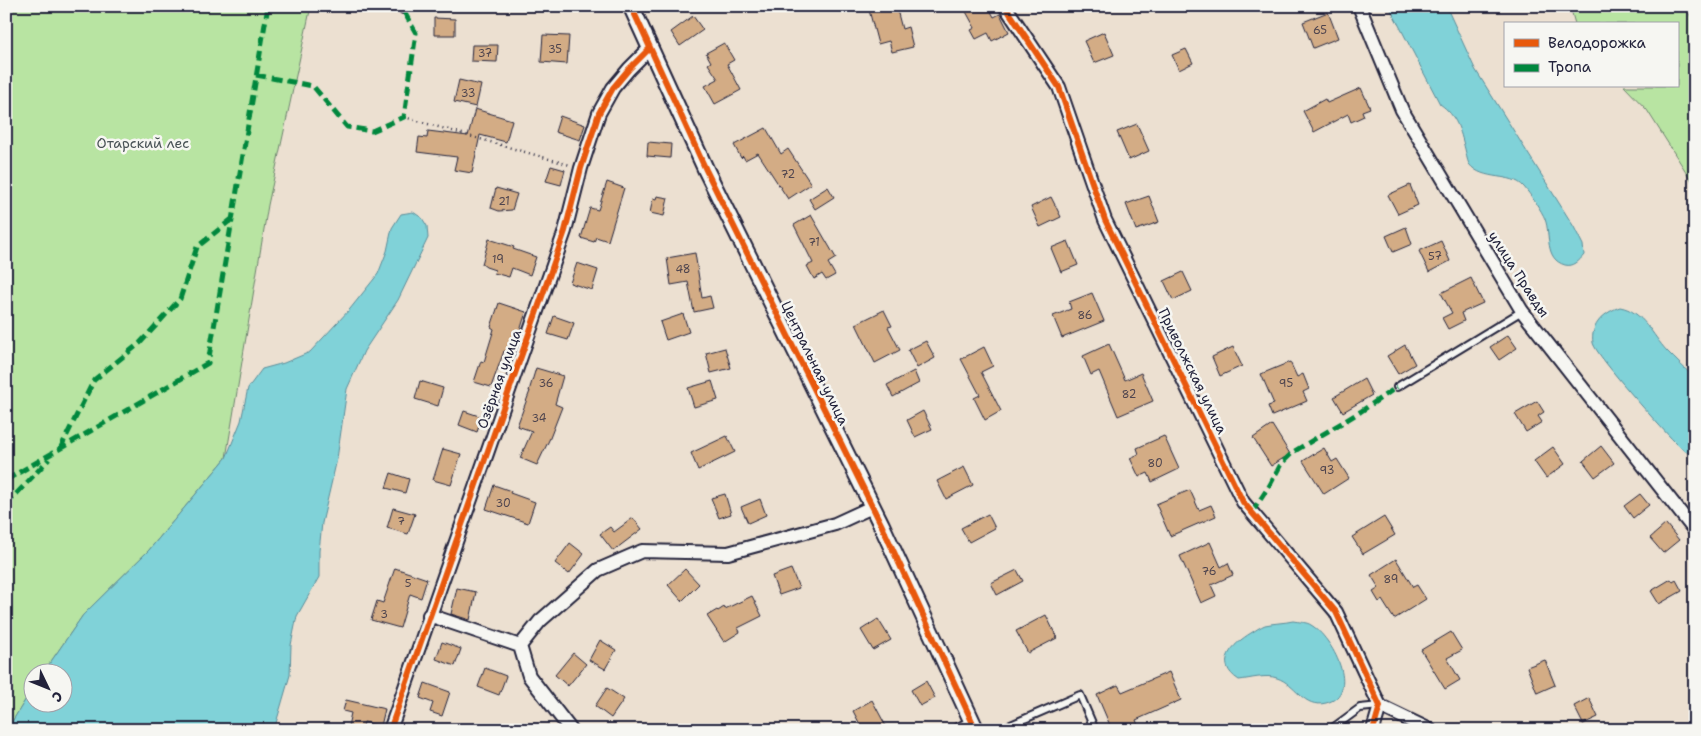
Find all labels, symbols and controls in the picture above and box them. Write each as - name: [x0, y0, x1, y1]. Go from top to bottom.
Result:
- legend: [1504, 22, 1678, 88]
- house number: 65: [1313, 23, 1327, 38]
- text: Велодорожка: [1548, 33, 1647, 53]
- house number: 35: [548, 42, 562, 57]
- house number: 37: [478, 46, 493, 61]
- text: Тропа: [1548, 57, 1592, 77]
- house number: 33: [461, 86, 475, 101]
- park label: Отарский лес: [97, 134, 189, 152]
- house number: 72: [781, 167, 795, 182]
- house number: 21: [498, 194, 510, 209]
- street label: улица Правды: [1485, 228, 1553, 320]
- house number: 71: [808, 235, 820, 250]
- house number: 57: [1428, 249, 1442, 264]
- house number: 19: [492, 252, 504, 267]
- house number: 48: [675, 262, 691, 277]
- street label: Центральная улица: [777, 298, 853, 428]
- street label: Приволжская улица: [1155, 305, 1231, 437]
- house number: 86: [1077, 308, 1093, 323]
- street label: Озёрная улица: [473, 327, 525, 431]
- house number: 36: [538, 376, 554, 391]
- house number: 95: [1279, 376, 1293, 391]
- house number: 82: [1122, 387, 1136, 402]
- house number: 34: [532, 411, 547, 426]
- house number: 80: [1147, 456, 1163, 471]
- house number: 93: [1320, 463, 1334, 478]
- house number: 30: [495, 496, 511, 511]
- house number: 7: [397, 514, 405, 529]
- house number: 76: [1202, 564, 1216, 579]
- house number: 89: [1384, 572, 1398, 587]
- house number: 5: [405, 576, 412, 591]
- house number: 3: [380, 607, 388, 622]
- north arrow: [22, 664, 72, 714]
- text: С: [48, 688, 67, 706]

